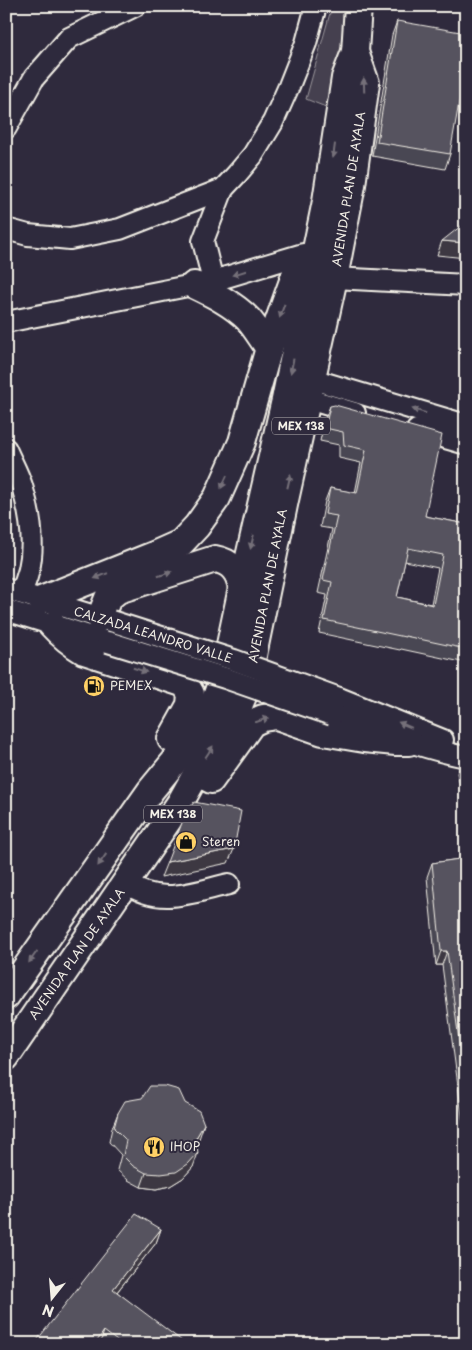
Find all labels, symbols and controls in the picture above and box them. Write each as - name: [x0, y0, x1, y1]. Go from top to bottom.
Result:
- one-way arrow: [360, 77, 368, 93]
- street label: AVENIDA PLAN DE AYALA: [327, 110, 369, 268]
- one-way arrow: [330, 143, 338, 159]
- one-way arrow: [232, 270, 247, 278]
- one-way arrow: [278, 304, 285, 319]
- one-way arrow: [287, 359, 295, 375]
- one-way arrow: [411, 406, 426, 414]
- road number: MEX 138: [272, 418, 330, 434]
- one-way arrow: [285, 474, 293, 489]
- one-way arrow: [220, 475, 228, 489]
- street label: AVENIDA PLAN DE AYALA: [243, 507, 291, 664]
- one-way arrow: [248, 535, 256, 550]
- one-way arrow: [157, 570, 172, 578]
- one-way arrow: [93, 572, 108, 580]
- street label: CALZADA LEANDRO VALLE: [72, 601, 235, 667]
- one-way arrow: [133, 667, 148, 674]
- fuel station icon: PEMEX: [82, 674, 106, 698]
- place label: PEMEX: [110, 676, 152, 694]
- one-way arrow: [254, 716, 269, 723]
- one-way arrow: [398, 720, 412, 728]
- one-way arrow: [204, 745, 214, 759]
- road number: MEX 138: [144, 806, 202, 822]
- shop icon: Steren: [174, 830, 198, 854]
- place label: Steren: [202, 832, 240, 850]
- one-way arrow: [97, 853, 107, 867]
- street label: AVENIDA PLAN DE AYALA: [24, 884, 128, 1023]
- one-way arrow: [28, 950, 38, 964]
- restaurant icon: IHOP: [142, 1135, 166, 1159]
- place label: IHOP: [170, 1137, 200, 1155]
- north arrow: [28, 1272, 78, 1322]
- text: N: [40, 1299, 56, 1323]

